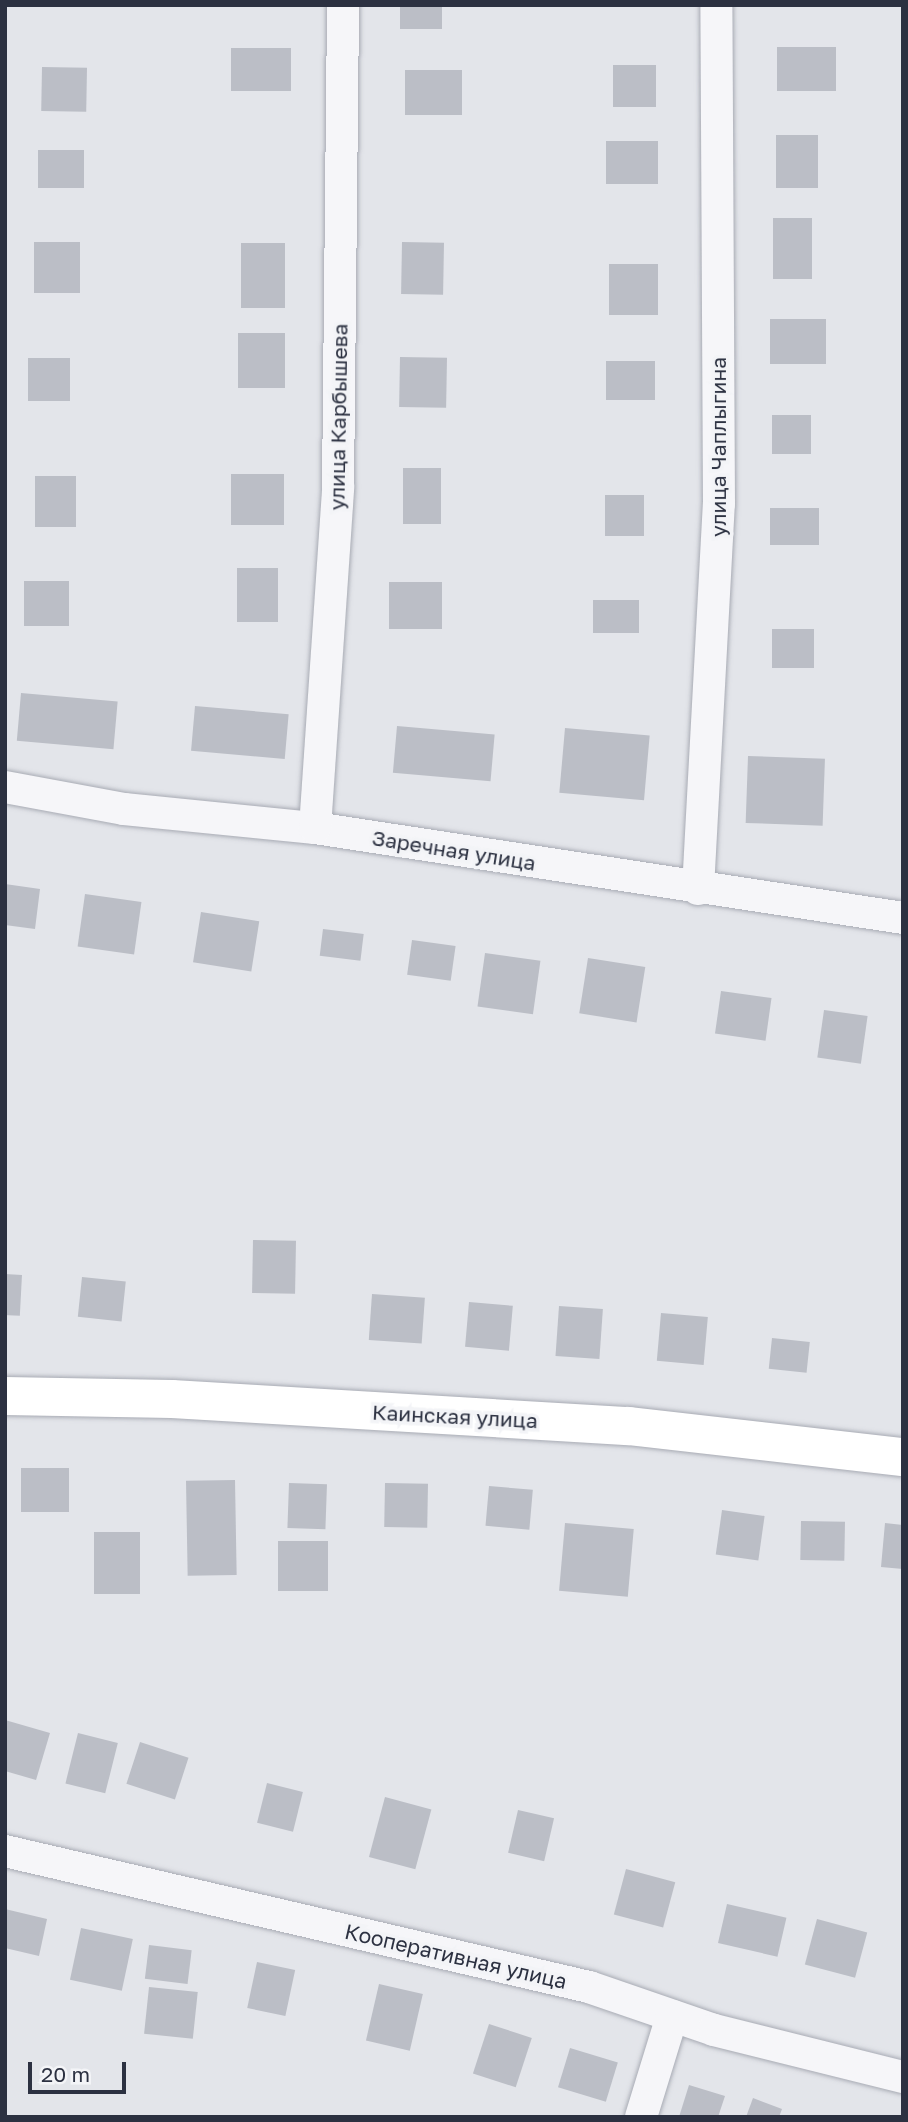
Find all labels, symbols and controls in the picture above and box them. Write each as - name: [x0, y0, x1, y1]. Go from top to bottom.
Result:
- street label: улица Карбышева: [324, 323, 352, 511]
- street label: улица Чаплыгина: [705, 357, 731, 537]
- street label: Заречная улица: [370, 825, 538, 875]
- street label: Каинская улица: [372, 1399, 538, 1433]
- street label: Кооперативная улица: [342, 1918, 570, 1994]
- scale bar: [32, 2048, 130, 2092]
- text: 20 m: [41, 2061, 90, 2087]

